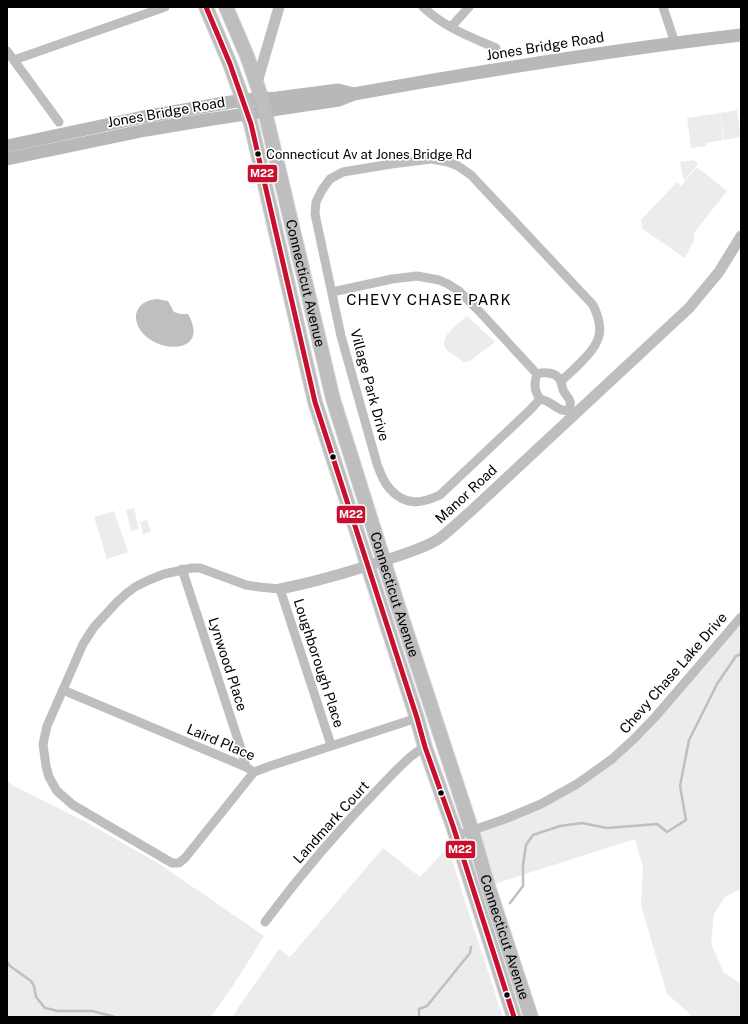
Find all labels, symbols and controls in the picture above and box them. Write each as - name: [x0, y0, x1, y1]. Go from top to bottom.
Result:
- street label: Jones Bridge Road: [485, 29, 605, 63]
- street label: Jones Bridge Road: [106, 94, 226, 130]
- place label: Connecticut Av at Jones Bridge Rd: [266, 147, 472, 162]
- marker: Connecticut Av at Jones Bridge Rd: [253, 149, 263, 159]
- line badge: M22: [247, 164, 278, 183]
- text: M22: [250, 167, 274, 179]
- street label: Connecticut Avenue: [283, 218, 328, 349]
- district label: CHEVY CHASE PARK: [346, 291, 512, 308]
- street label: Village Park Drive: [347, 327, 393, 443]
- unlabelled marker: [328, 452, 338, 462]
- street label: Manor Road: [432, 462, 500, 526]
- line badge: M22: [336, 505, 366, 524]
- text: M22: [339, 508, 363, 520]
- street label: Connecticut Avenue: [367, 530, 422, 659]
- street label: Loughborough Place: [291, 596, 347, 730]
- street label: Chevy Chase Lake Drive: [616, 609, 730, 737]
- street label: Lynwood Place: [205, 615, 251, 713]
- street label: Laird Place: [184, 720, 258, 764]
- street label: Landmark Court: [290, 778, 372, 866]
- unlabelled marker: [436, 788, 446, 798]
- line badge: M22: [445, 840, 476, 859]
- text: M22: [448, 843, 472, 855]
- street label: Connecticut Avenue: [477, 873, 533, 1002]
- unlabelled marker: [502, 990, 512, 1000]

